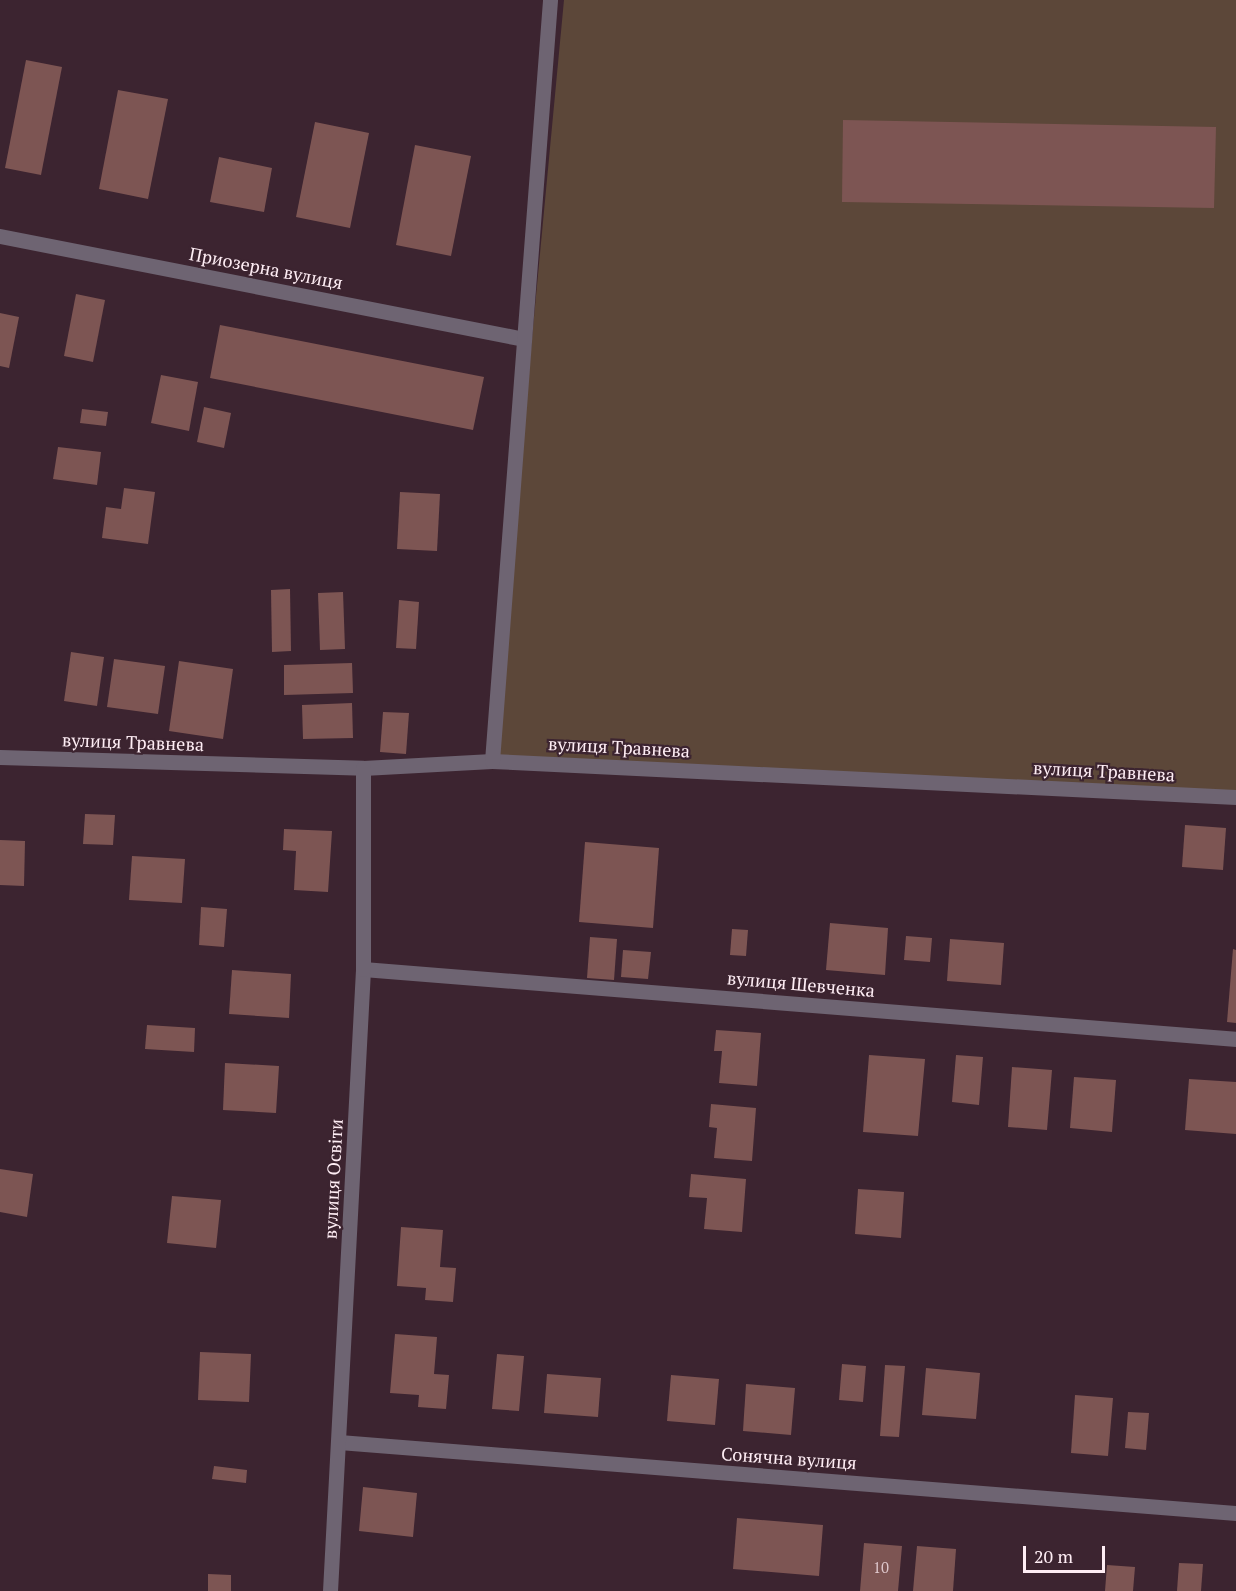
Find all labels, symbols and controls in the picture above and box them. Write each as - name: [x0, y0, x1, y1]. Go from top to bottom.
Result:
- street label: Приозерна вулиця: [187, 243, 345, 293]
- street label: вулиця Травнева: [62, 729, 204, 755]
- street label: вулиця Травнева: [548, 732, 690, 762]
- street label: вулиця Травнева: [1033, 756, 1175, 786]
- street label: вулиця Шевченка: [726, 967, 876, 1001]
- street label: вулиця Освіти: [319, 1118, 347, 1240]
- street label: Сонячна вулиця: [721, 1442, 857, 1474]
- scale bar: [1026, 1534, 1108, 1572]
- text: 20 m: [1034, 1544, 1073, 1568]
- house number: 10: [873, 1559, 889, 1577]

